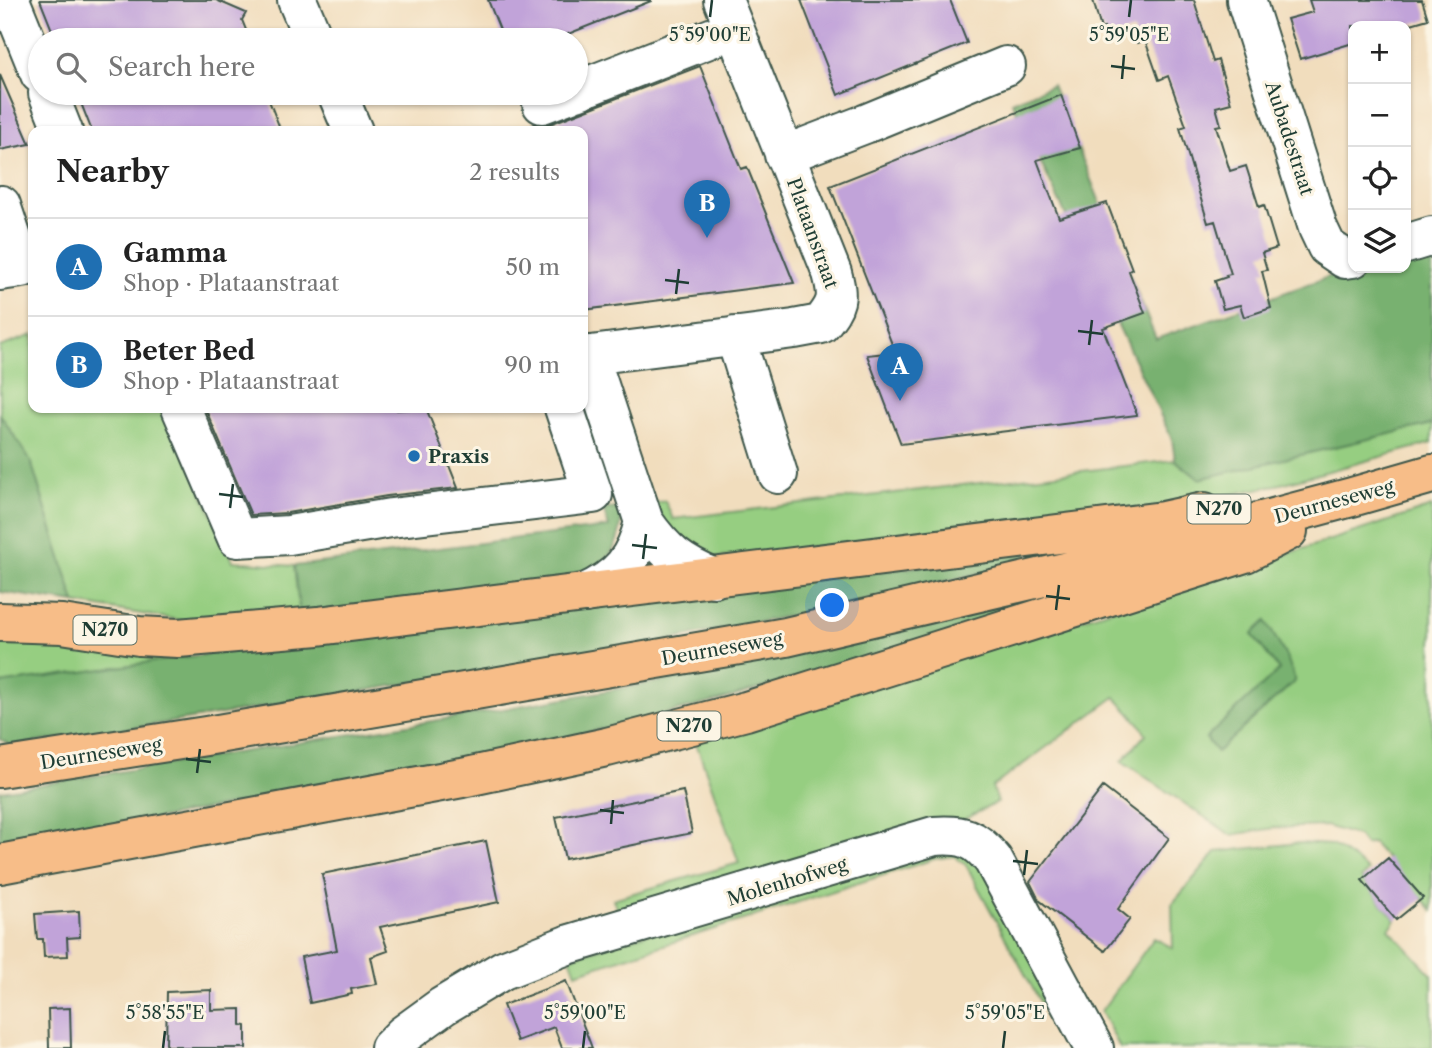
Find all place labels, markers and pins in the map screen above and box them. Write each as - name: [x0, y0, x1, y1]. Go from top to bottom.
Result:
- pin: B: [684, 180, 730, 238]
- pin: A: [877, 343, 923, 401]
- place label: Praxis: [428, 445, 489, 468]
- marker: Praxis: [406, 448, 422, 464]

